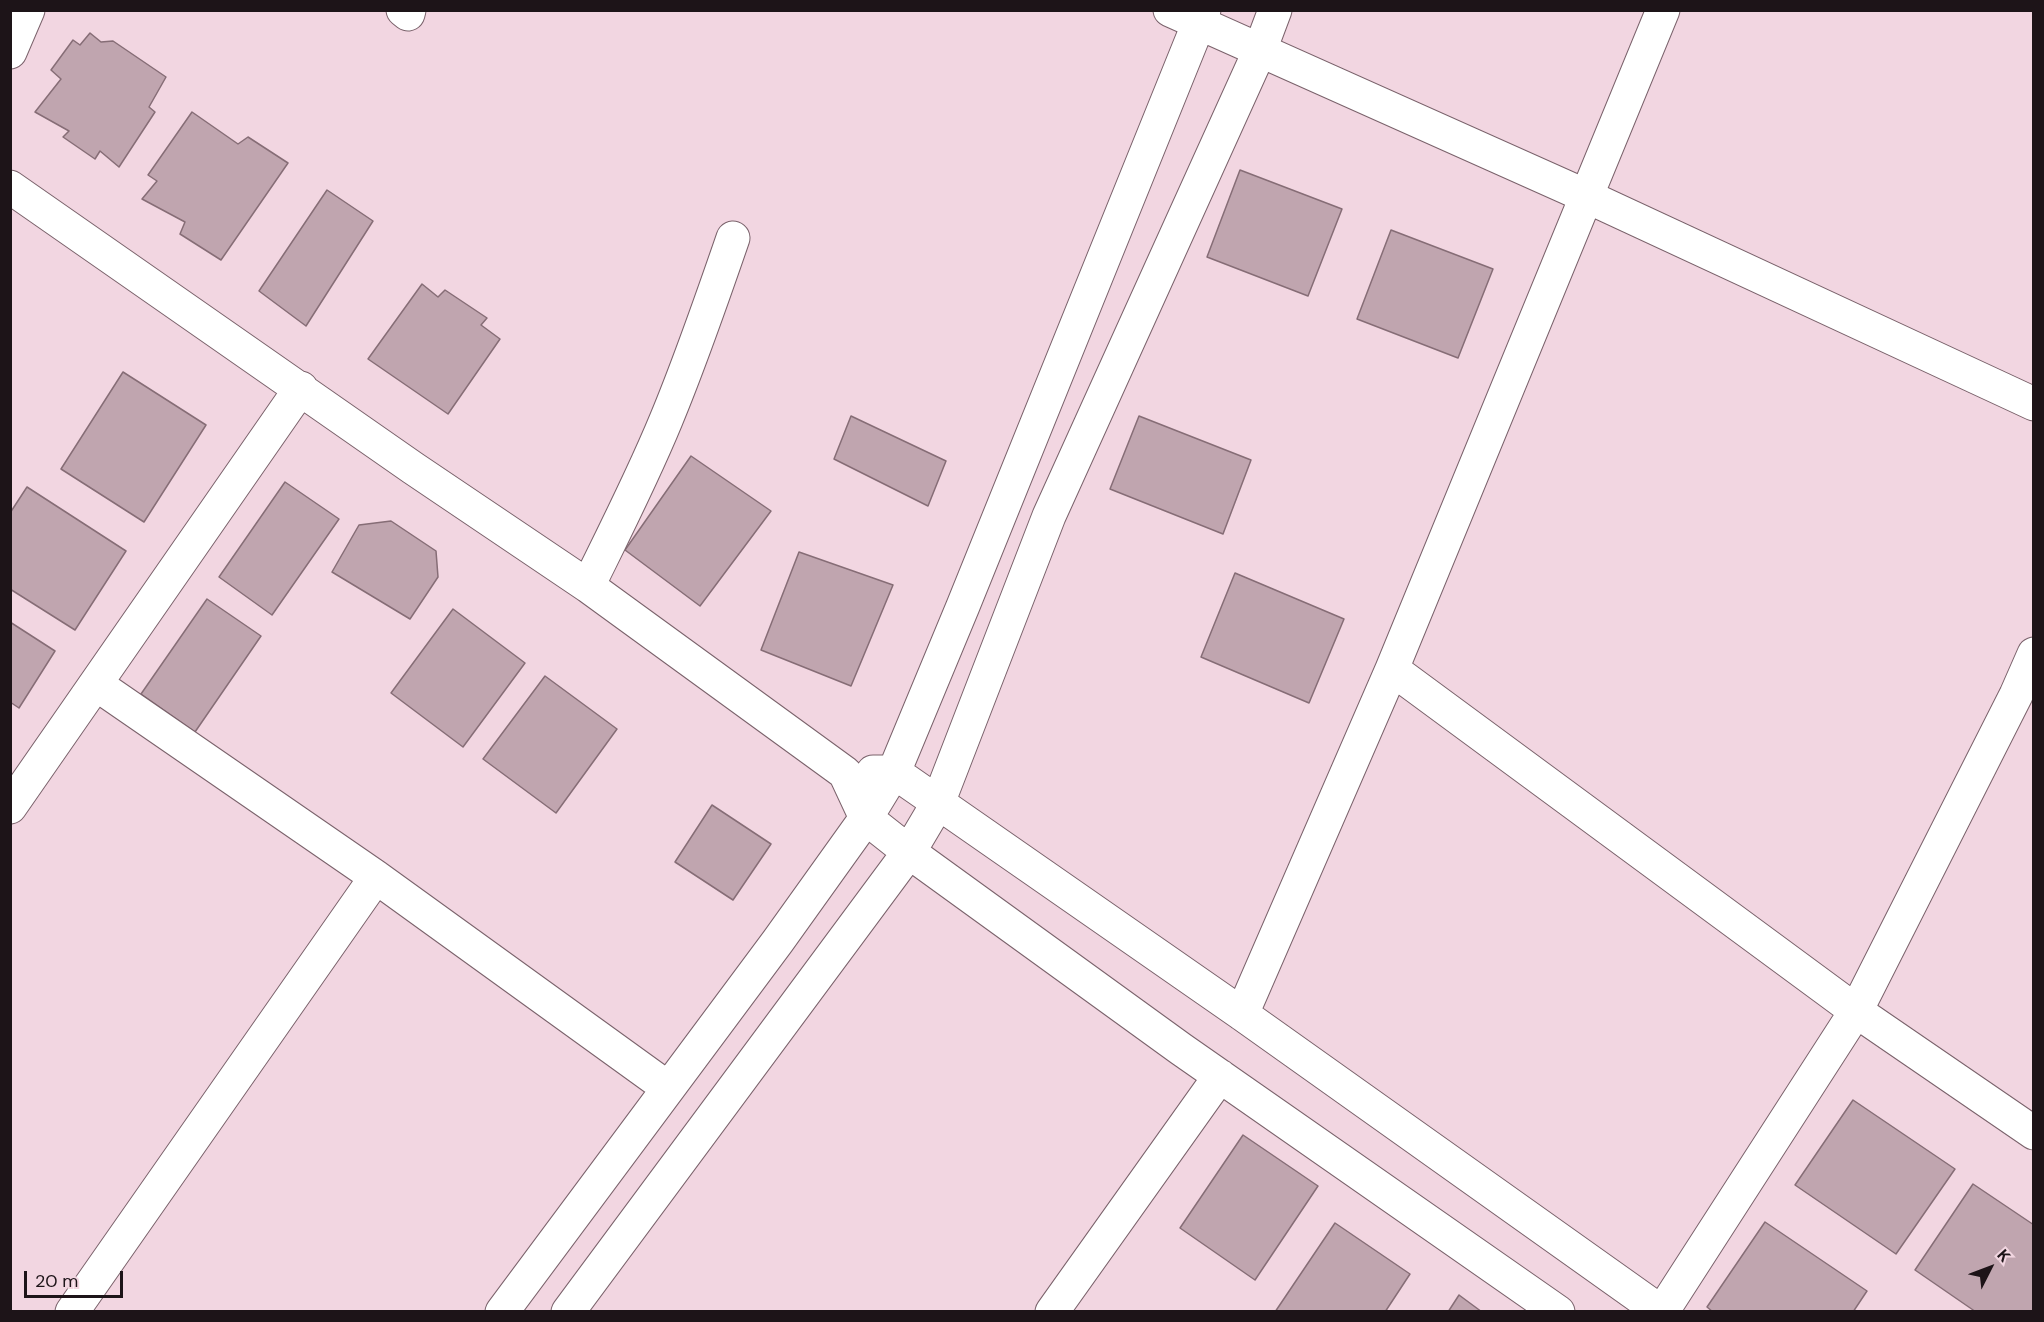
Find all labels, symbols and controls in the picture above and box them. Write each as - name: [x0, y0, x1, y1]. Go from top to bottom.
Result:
- north arrow: [1960, 1238, 2020, 1298]
- text: K: [1992, 1245, 2015, 1267]
- scale bar: [27, 1259, 126, 1297]
- text: 20 m: [35, 1269, 78, 1293]

